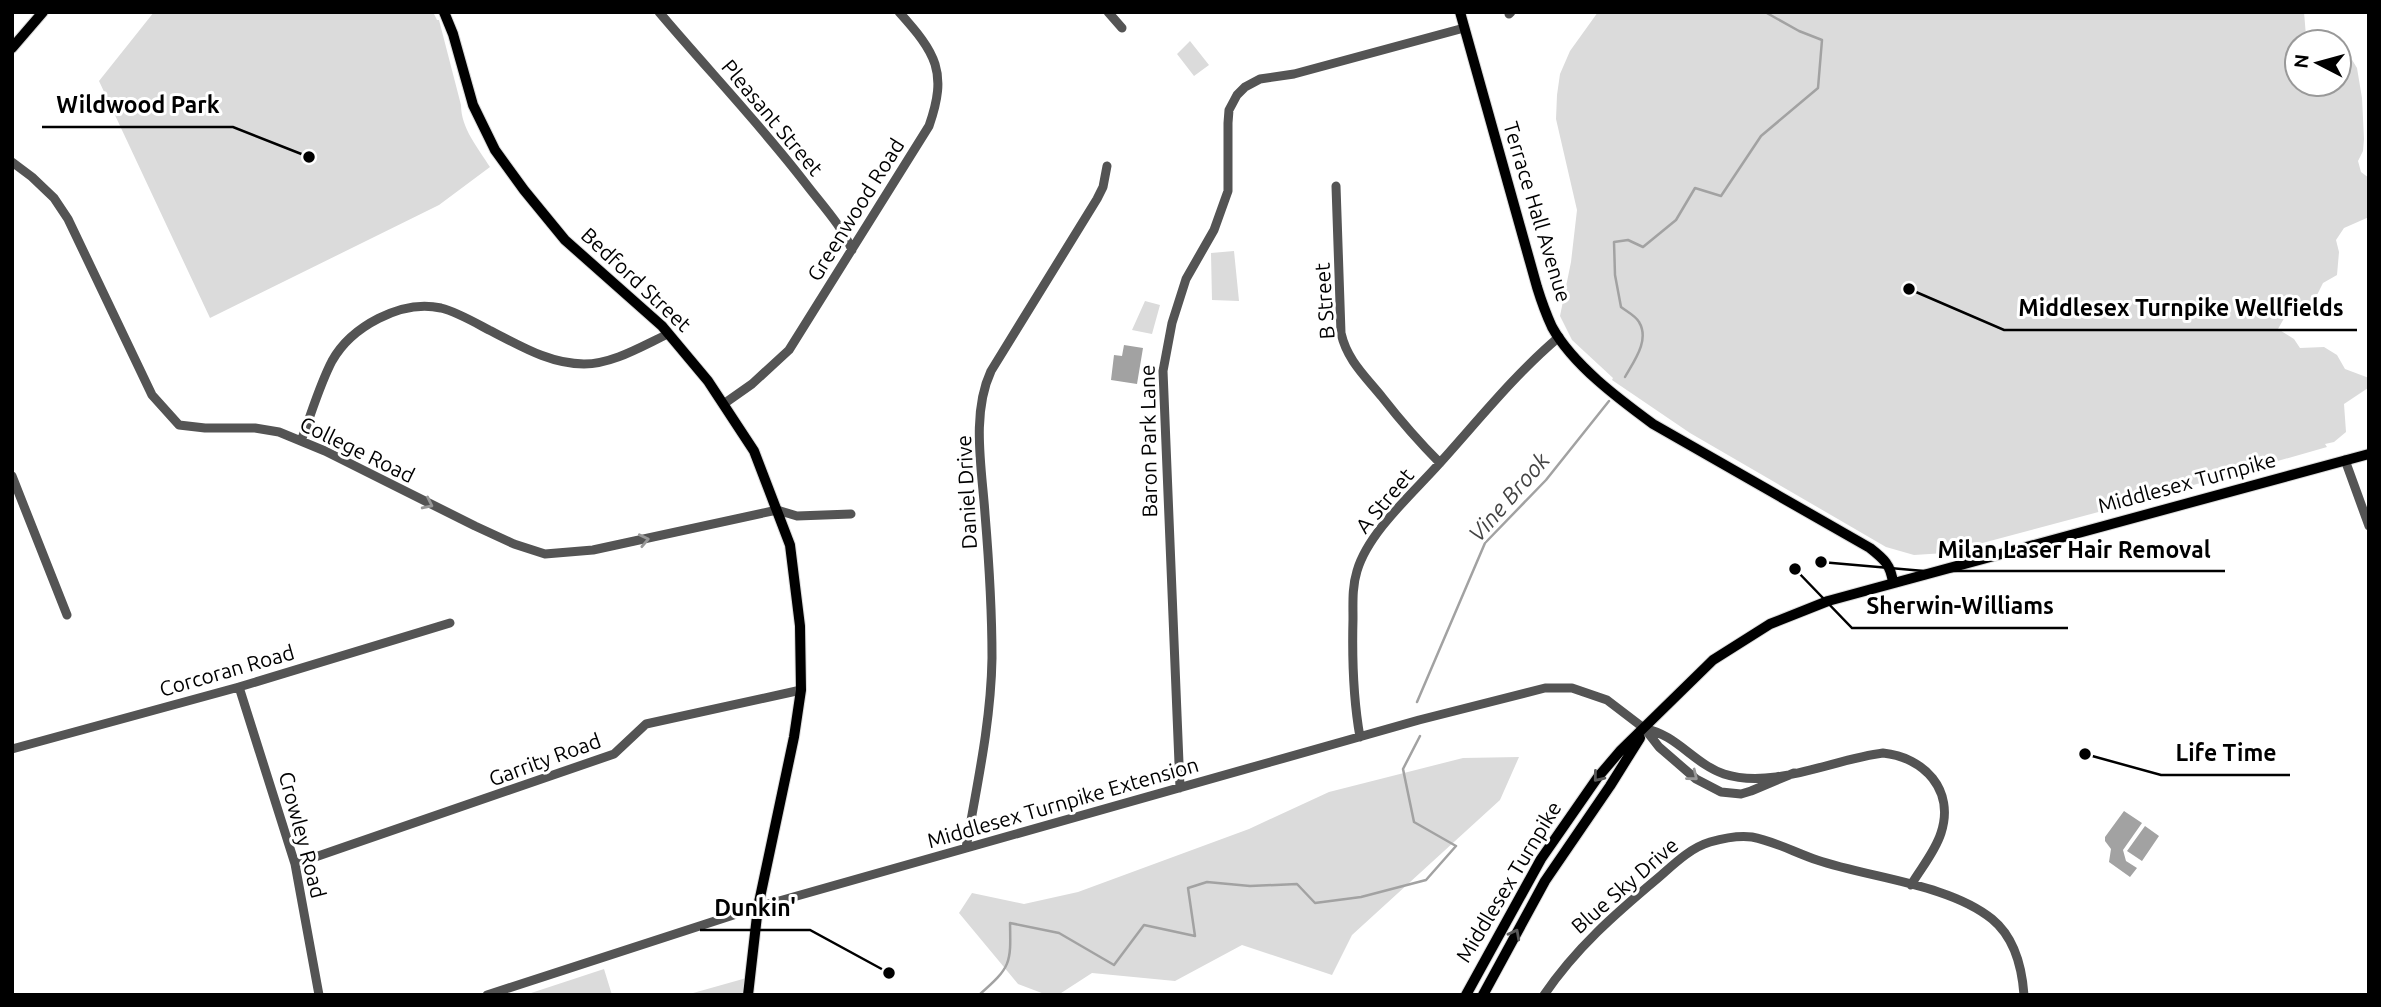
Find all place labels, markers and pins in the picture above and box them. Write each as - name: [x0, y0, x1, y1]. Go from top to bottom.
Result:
- callout: Wildwood Park: [42, 83, 233, 127]
- callout: Middlesex Turnpike Wellfields: [2004, 286, 2357, 330]
- callout: Milan Laser Hair Removal: [1924, 527, 2225, 571]
- callout: Sherwin-Williams: [1852, 584, 2068, 628]
- callout: Life Time: [2161, 731, 2290, 775]
- callout: Dunkin': [700, 886, 810, 930]

